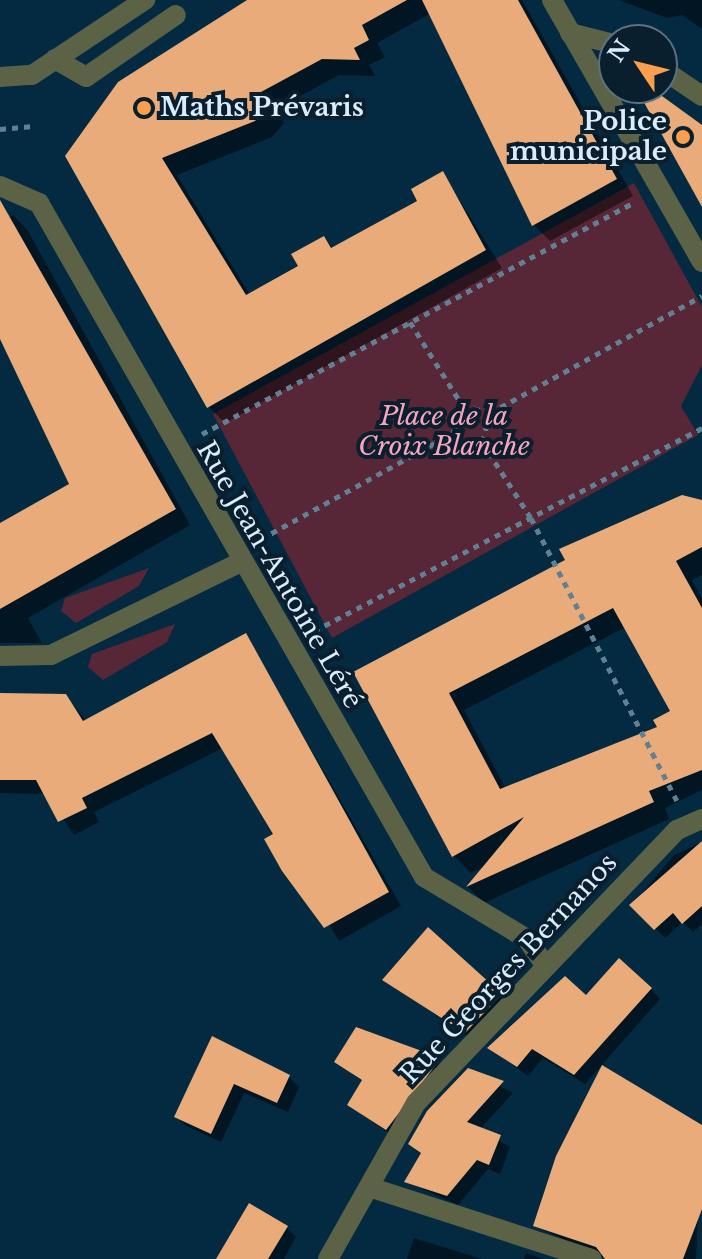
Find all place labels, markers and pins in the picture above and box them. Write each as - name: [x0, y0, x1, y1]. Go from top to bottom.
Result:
- place label: Maths Prévaris: [160, 92, 364, 124]
- marker: Maths Prévaris: [135, 99, 153, 117]
- place label: Police municipale: [510, 106, 667, 168]
- marker: Police municipale: [674, 128, 692, 146]

